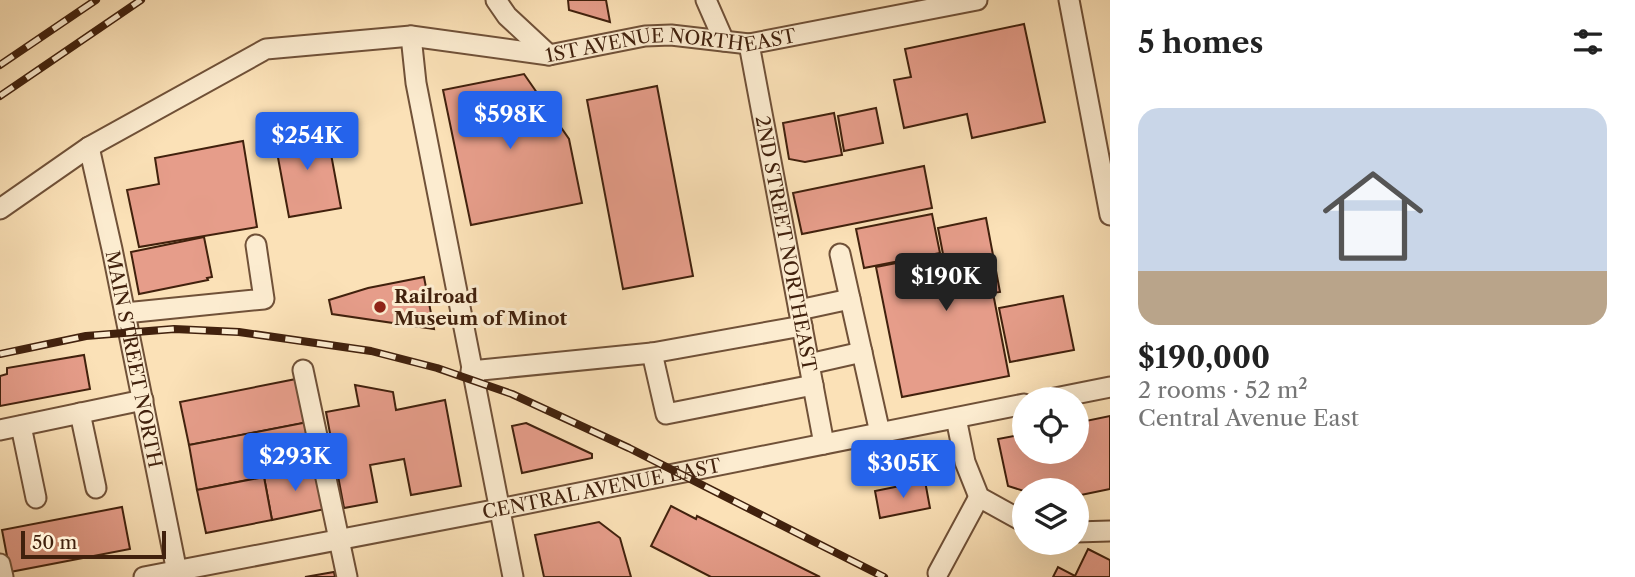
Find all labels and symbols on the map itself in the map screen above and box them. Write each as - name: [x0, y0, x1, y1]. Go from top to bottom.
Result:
- street label: 1ST AVENUE NORTHEAST: [543, 23, 799, 67]
- pin: $598K: [461, 92, 559, 151]
- pin: $254K: [258, 113, 356, 172]
- street label: 2ND STREET NORTHEAST: [751, 114, 822, 374]
- street label: MAIN STREET NORTH: [101, 249, 167, 470]
- pin: $190K: [897, 254, 995, 313]
- place label: Railroad Museum of Minot: [394, 285, 568, 330]
- marker: Railroad Museum of Minot: [372, 299, 388, 315]
- pin: $293K: [246, 434, 344, 493]
- pin: $305K: [854, 440, 952, 500]
- street label: CENTRAL AVENUE EAST: [480, 453, 724, 523]
- scale bar: [21, 528, 166, 560]

